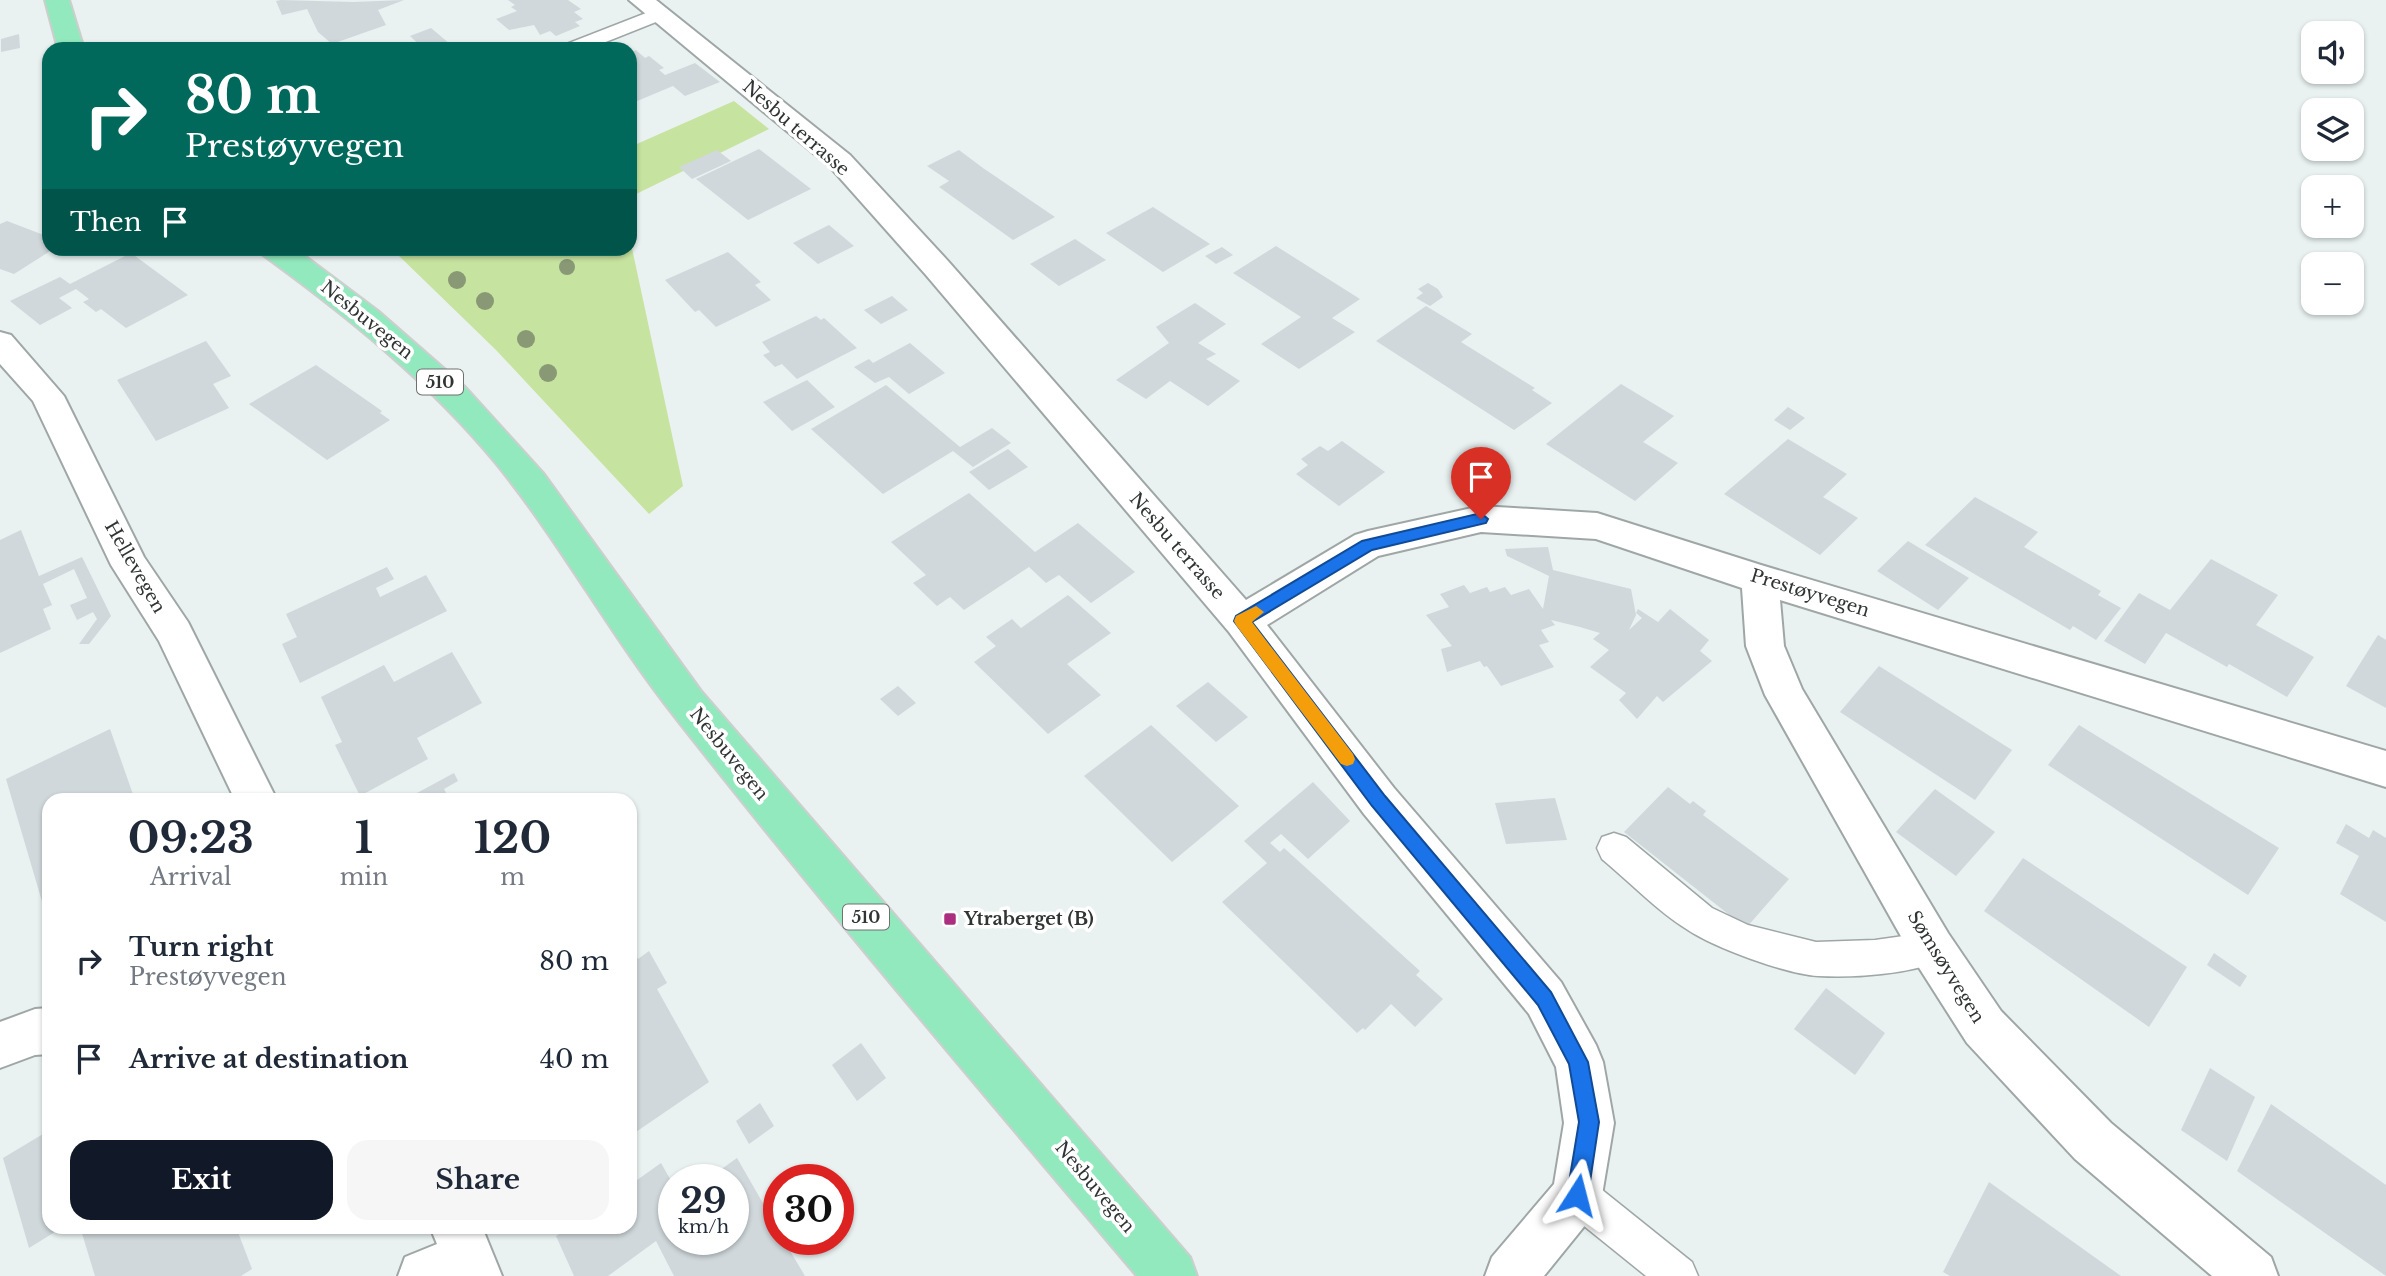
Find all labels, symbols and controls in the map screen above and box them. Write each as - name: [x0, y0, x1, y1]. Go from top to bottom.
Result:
- map controls: [2301, 21, 2364, 315]
- button: sound: [2301, 21, 2364, 84]
- text: 80 m: [185, 65, 320, 126]
- icon: right: [70, 70, 161, 161]
- street label: Nesbu terrasse: [738, 76, 854, 180]
- button: layers: [2301, 98, 2364, 161]
- text: Prestøyvegen: [185, 126, 404, 166]
- button: +: [2301, 175, 2364, 238]
- icon: arrive: [156, 203, 194, 241]
- text: Then: [70, 206, 142, 238]
- button: −: [2301, 252, 2364, 315]
- street label: Nesbuvegen: [316, 276, 418, 364]
- road number: 510: [417, 370, 463, 394]
- pin: [1451, 447, 1511, 519]
- icon: arrive: [1462, 458, 1500, 496]
- street label: Nesbu terrasse: [1125, 488, 1229, 604]
- street label: Hellevegen: [100, 517, 170, 617]
- street label: Prestøyvegen: [1748, 564, 1872, 622]
- street label: Nesbuvegen: [685, 703, 773, 805]
- text: 09:23: [128, 812, 254, 864]
- text: 1: [355, 812, 373, 864]
- text: 120: [474, 812, 551, 864]
- text: Arrival: [150, 863, 232, 891]
- text: min: [340, 863, 388, 891]
- text: m: [500, 863, 525, 891]
- road number: 510: [843, 904, 889, 930]
- street label: Sømsøyvegen: [1903, 907, 1989, 1027]
- place label: Ytraberget (B): [963, 908, 1094, 930]
- marker: Ytraberget (B): [942, 911, 958, 927]
- text: Turn right: [129, 931, 274, 963]
- icon: right: [70, 942, 108, 980]
- text: 80 m: [539, 945, 609, 977]
- text: Prestøyvegen: [129, 963, 287, 991]
- icon: arrive: [70, 1040, 108, 1078]
- text: Arrive at destination: [129, 1043, 409, 1075]
- text: 40 m: [540, 1043, 609, 1075]
- street label: Nesbuvegen: [1050, 1137, 1140, 1237]
- button: Exit: [70, 1140, 333, 1220]
- button: Share: [347, 1140, 609, 1220]
- position arrow: [1540, 1158, 1614, 1232]
- speed limit sign: 30: [763, 1164, 854, 1255]
- text: 29: [680, 1179, 727, 1222]
- text: km/h: [678, 1216, 729, 1238]

